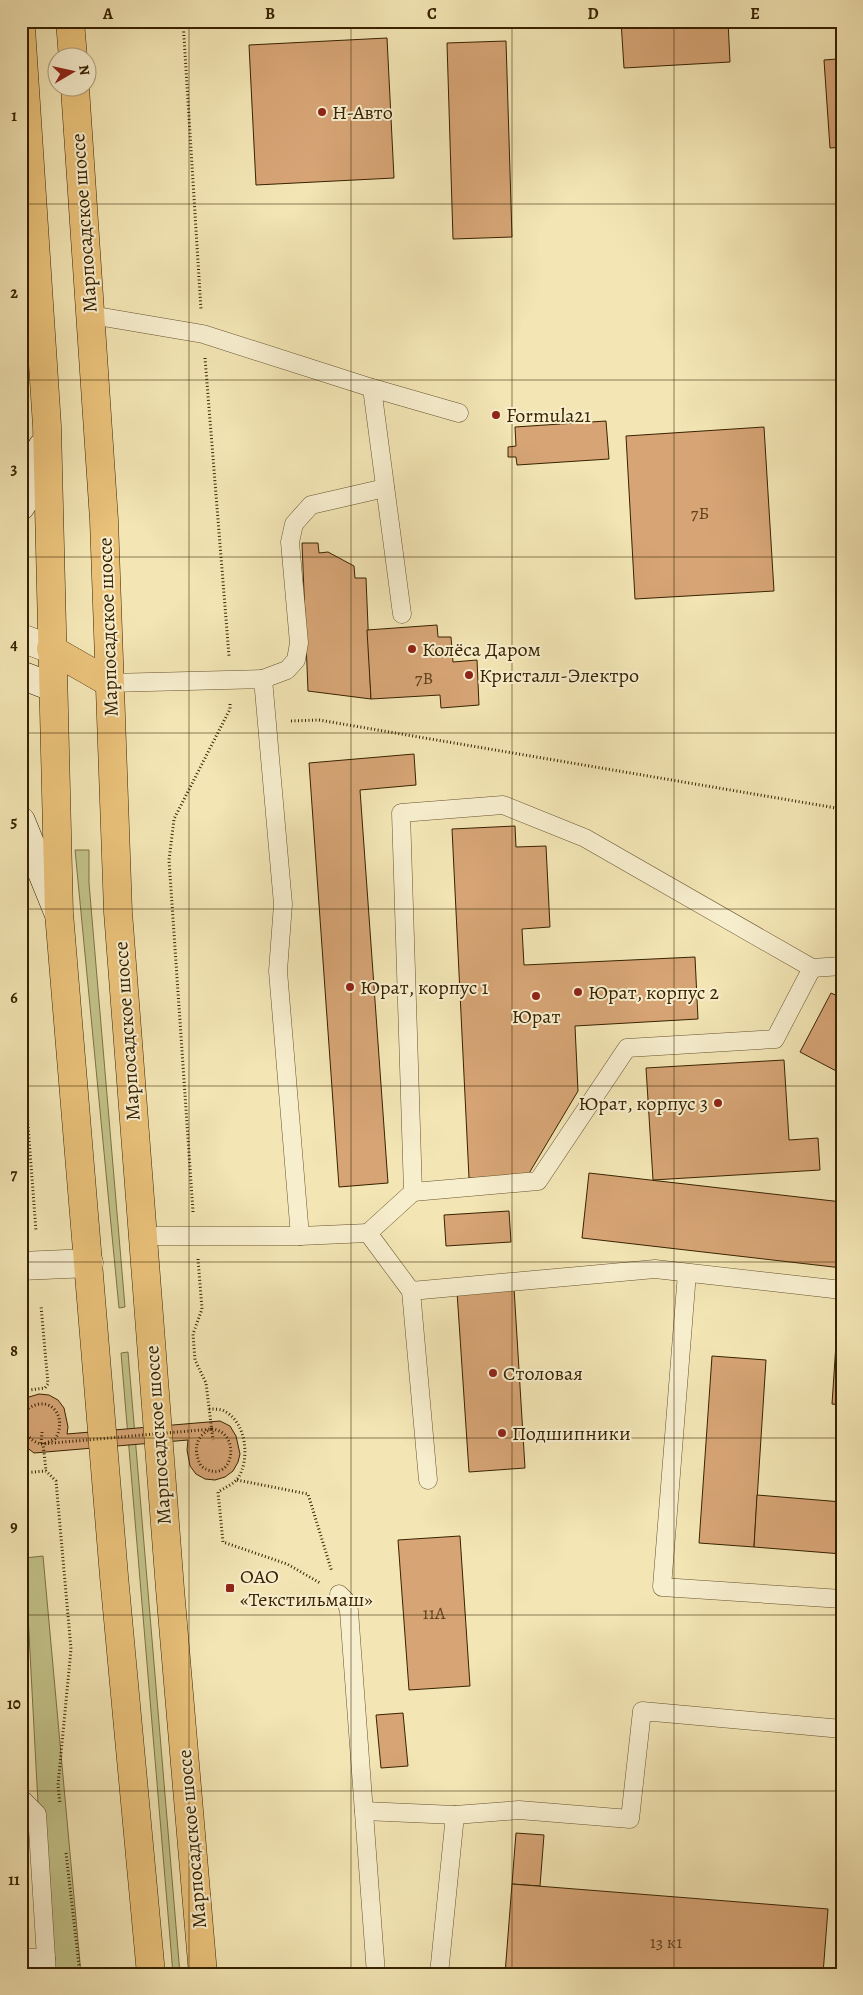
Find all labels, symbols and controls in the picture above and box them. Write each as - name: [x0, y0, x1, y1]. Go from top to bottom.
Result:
- text: A: [102, 3, 114, 25]
- text: B: [265, 3, 275, 25]
- text: C: [427, 3, 437, 25]
- text: D: [587, 3, 599, 25]
- text: E: [750, 3, 760, 25]
- north arrow: [48, 48, 98, 98]
- text: N: [74, 64, 95, 77]
- place label: Н-Авто: [332, 99, 393, 126]
- text: 1: [11, 105, 17, 127]
- marker: Н-Авто: [316, 106, 328, 118]
- street label: Марпосадское шоссе: [64, 132, 104, 314]
- text: 2: [10, 282, 18, 304]
- place label: Formula21: [506, 402, 591, 429]
- marker: Formula21: [490, 409, 502, 421]
- text: 3: [11, 458, 18, 480]
- house number: 7Б: [691, 501, 709, 525]
- street label: Марпосадское шоссе: [91, 537, 125, 717]
- text: 4: [10, 634, 18, 656]
- place label: Колёса Даром: [422, 636, 541, 663]
- marker: Колёса Даром: [406, 643, 418, 655]
- place label: Кристалл-Электро: [479, 662, 639, 689]
- house number: 7В: [415, 666, 433, 690]
- marker: Кристалл-Электро: [463, 669, 475, 681]
- text: 5: [11, 811, 18, 833]
- street label: Марпосадское шоссе: [107, 940, 147, 1122]
- place label: Юрат, корпус 1: [360, 974, 488, 1001]
- place label: Юрат, корпус 2: [588, 979, 719, 1006]
- marker: Юрат, корпус 1: [344, 981, 356, 993]
- marker: Юрат, корпус 2: [572, 986, 584, 998]
- text: 6: [10, 987, 18, 1009]
- marker: Юрат: [530, 990, 542, 1002]
- place label: Юрат: [512, 1003, 560, 1030]
- place label: Юрат, корпус 3: [578, 1090, 708, 1117]
- marker: Юрат, корпус 3: [712, 1097, 724, 1109]
- text: 7: [11, 1164, 18, 1186]
- text: 8: [10, 1340, 18, 1362]
- street label: Марпосадское шоссе: [138, 1344, 178, 1526]
- place label: Столовая: [503, 1360, 583, 1387]
- marker: Столовая: [487, 1367, 499, 1379]
- place label: Подшипники: [512, 1420, 631, 1447]
- marker: Подшипники: [496, 1427, 508, 1439]
- text: 9: [10, 1516, 18, 1538]
- place label: ОАО «Текстильмаш»: [240, 1563, 373, 1613]
- marker: ОАО «Текстильмаш»: [224, 1582, 236, 1594]
- house number: 11А: [423, 1601, 446, 1625]
- text: 10: [7, 1693, 21, 1715]
- street label: Марпосадское шоссе: [171, 1748, 213, 1930]
- text: 11: [8, 1869, 20, 1891]
- house number: 13 к1: [650, 1930, 682, 1954]

